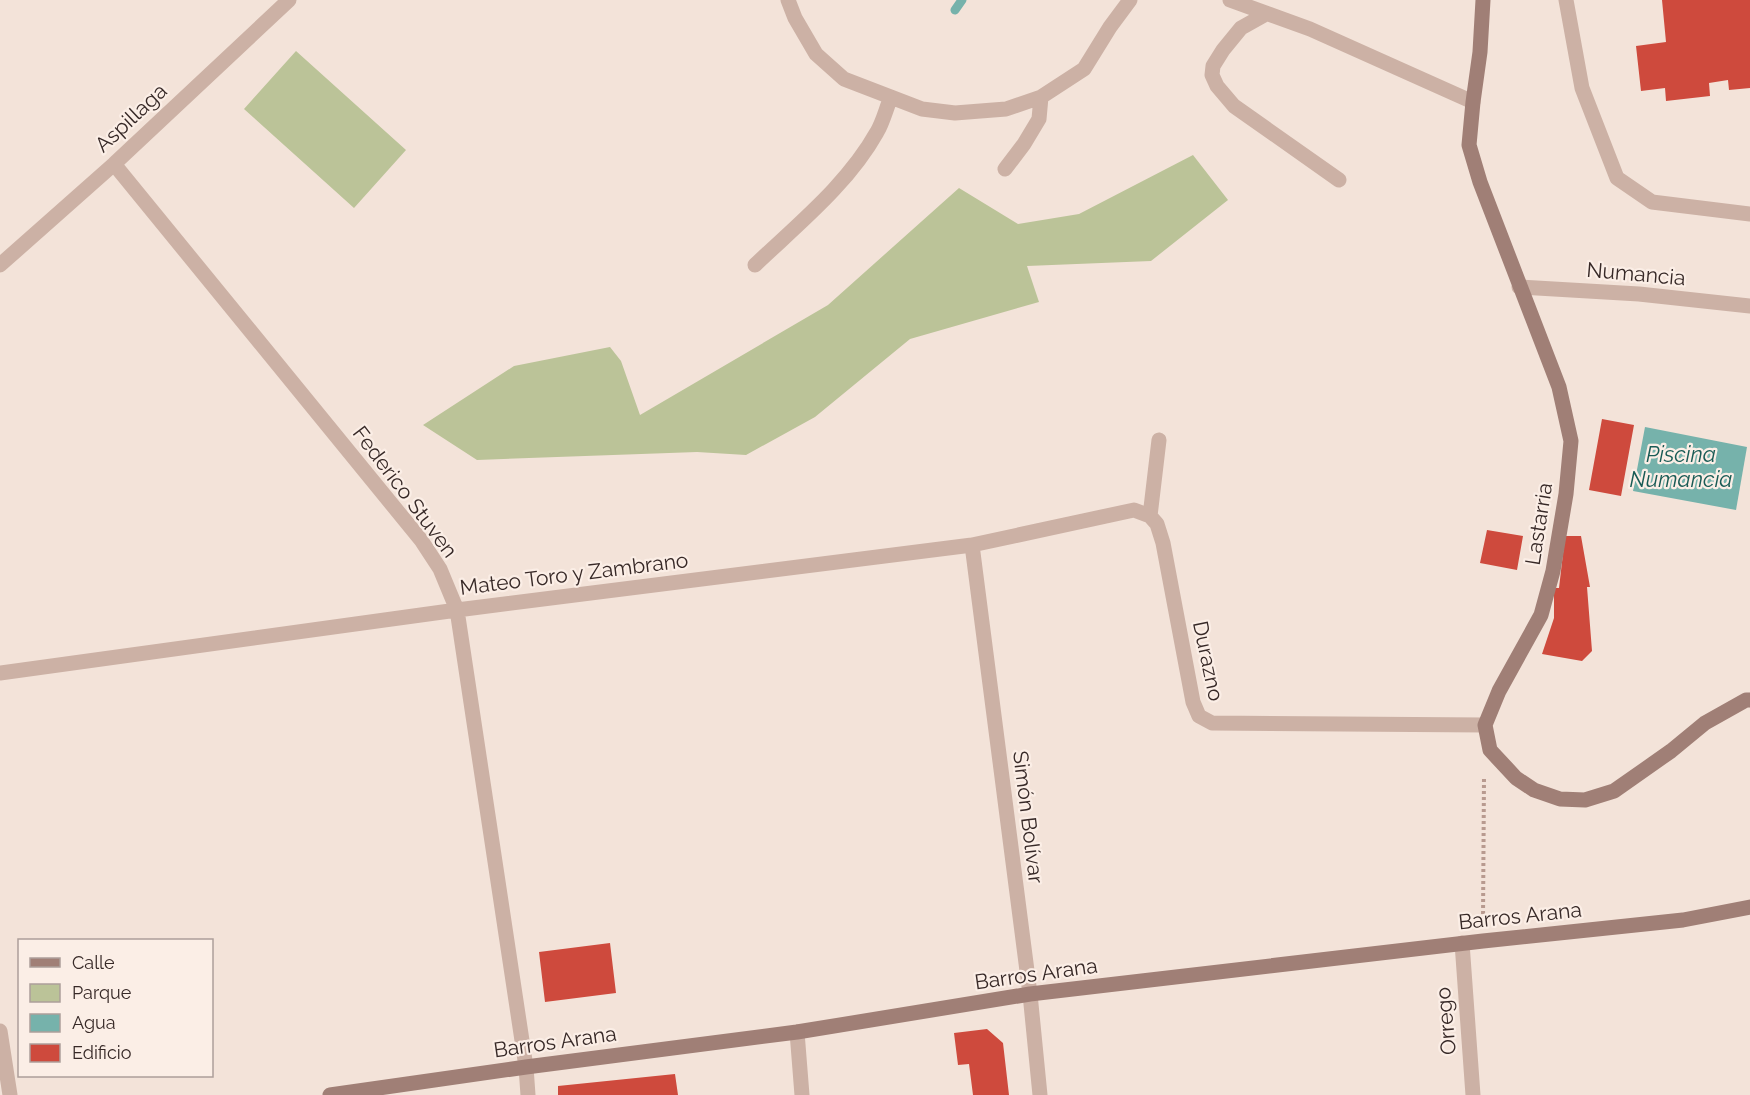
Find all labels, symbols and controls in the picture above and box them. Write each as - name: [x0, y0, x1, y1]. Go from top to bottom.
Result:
- street label: Aspillaga: [90, 78, 172, 157]
- street label: Numancia: [1586, 257, 1687, 290]
- street label: Federico Stuven: [348, 421, 463, 562]
- water label: Piscina Numancia: [1630, 441, 1732, 492]
- street label: Lastarria: [1520, 481, 1557, 567]
- street label: Mateo Toro y Zambrano: [458, 547, 690, 600]
- street label: Durazno: [1188, 619, 1229, 703]
- street label: Simón Bolívar: [1008, 749, 1049, 885]
- street label: Barros Arana: [1457, 897, 1583, 934]
- legend: [18, 939, 213, 1077]
- text: Calle: [72, 952, 115, 973]
- street label: Barros Arana: [973, 953, 1099, 995]
- text: Parque: [72, 982, 132, 1003]
- street label: Orrego: [1430, 986, 1461, 1056]
- text: Agua: [72, 1012, 116, 1033]
- street label: Barros Arana: [492, 1021, 618, 1063]
- text: Edificio: [72, 1042, 132, 1063]

